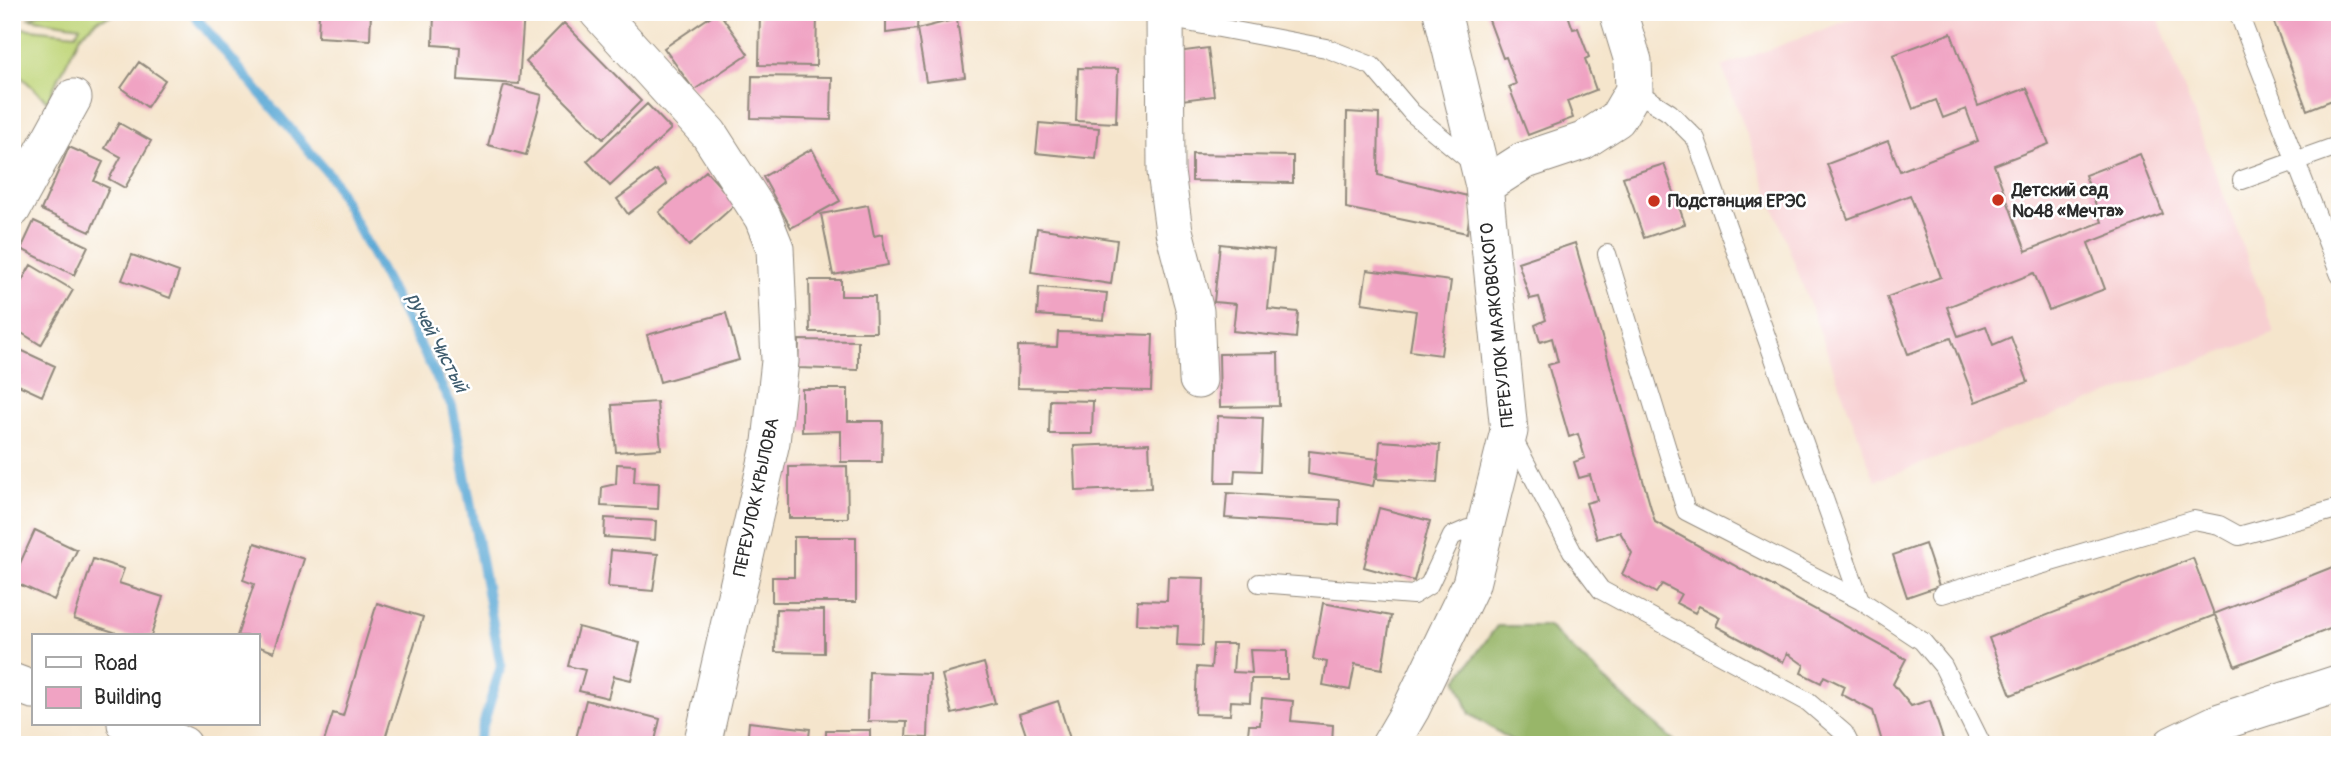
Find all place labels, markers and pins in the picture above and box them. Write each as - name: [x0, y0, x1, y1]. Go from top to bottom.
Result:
- place label: Детский сад №48 «Мечта»: [2011, 179, 2125, 223]
- place label: Подстанция ЕРЭС: [1668, 190, 1806, 213]
- marker: Детский сад №48 «Мечта»: [1990, 192, 2006, 208]
- marker: Подстанция ЕРЭС: [1646, 193, 1662, 209]

